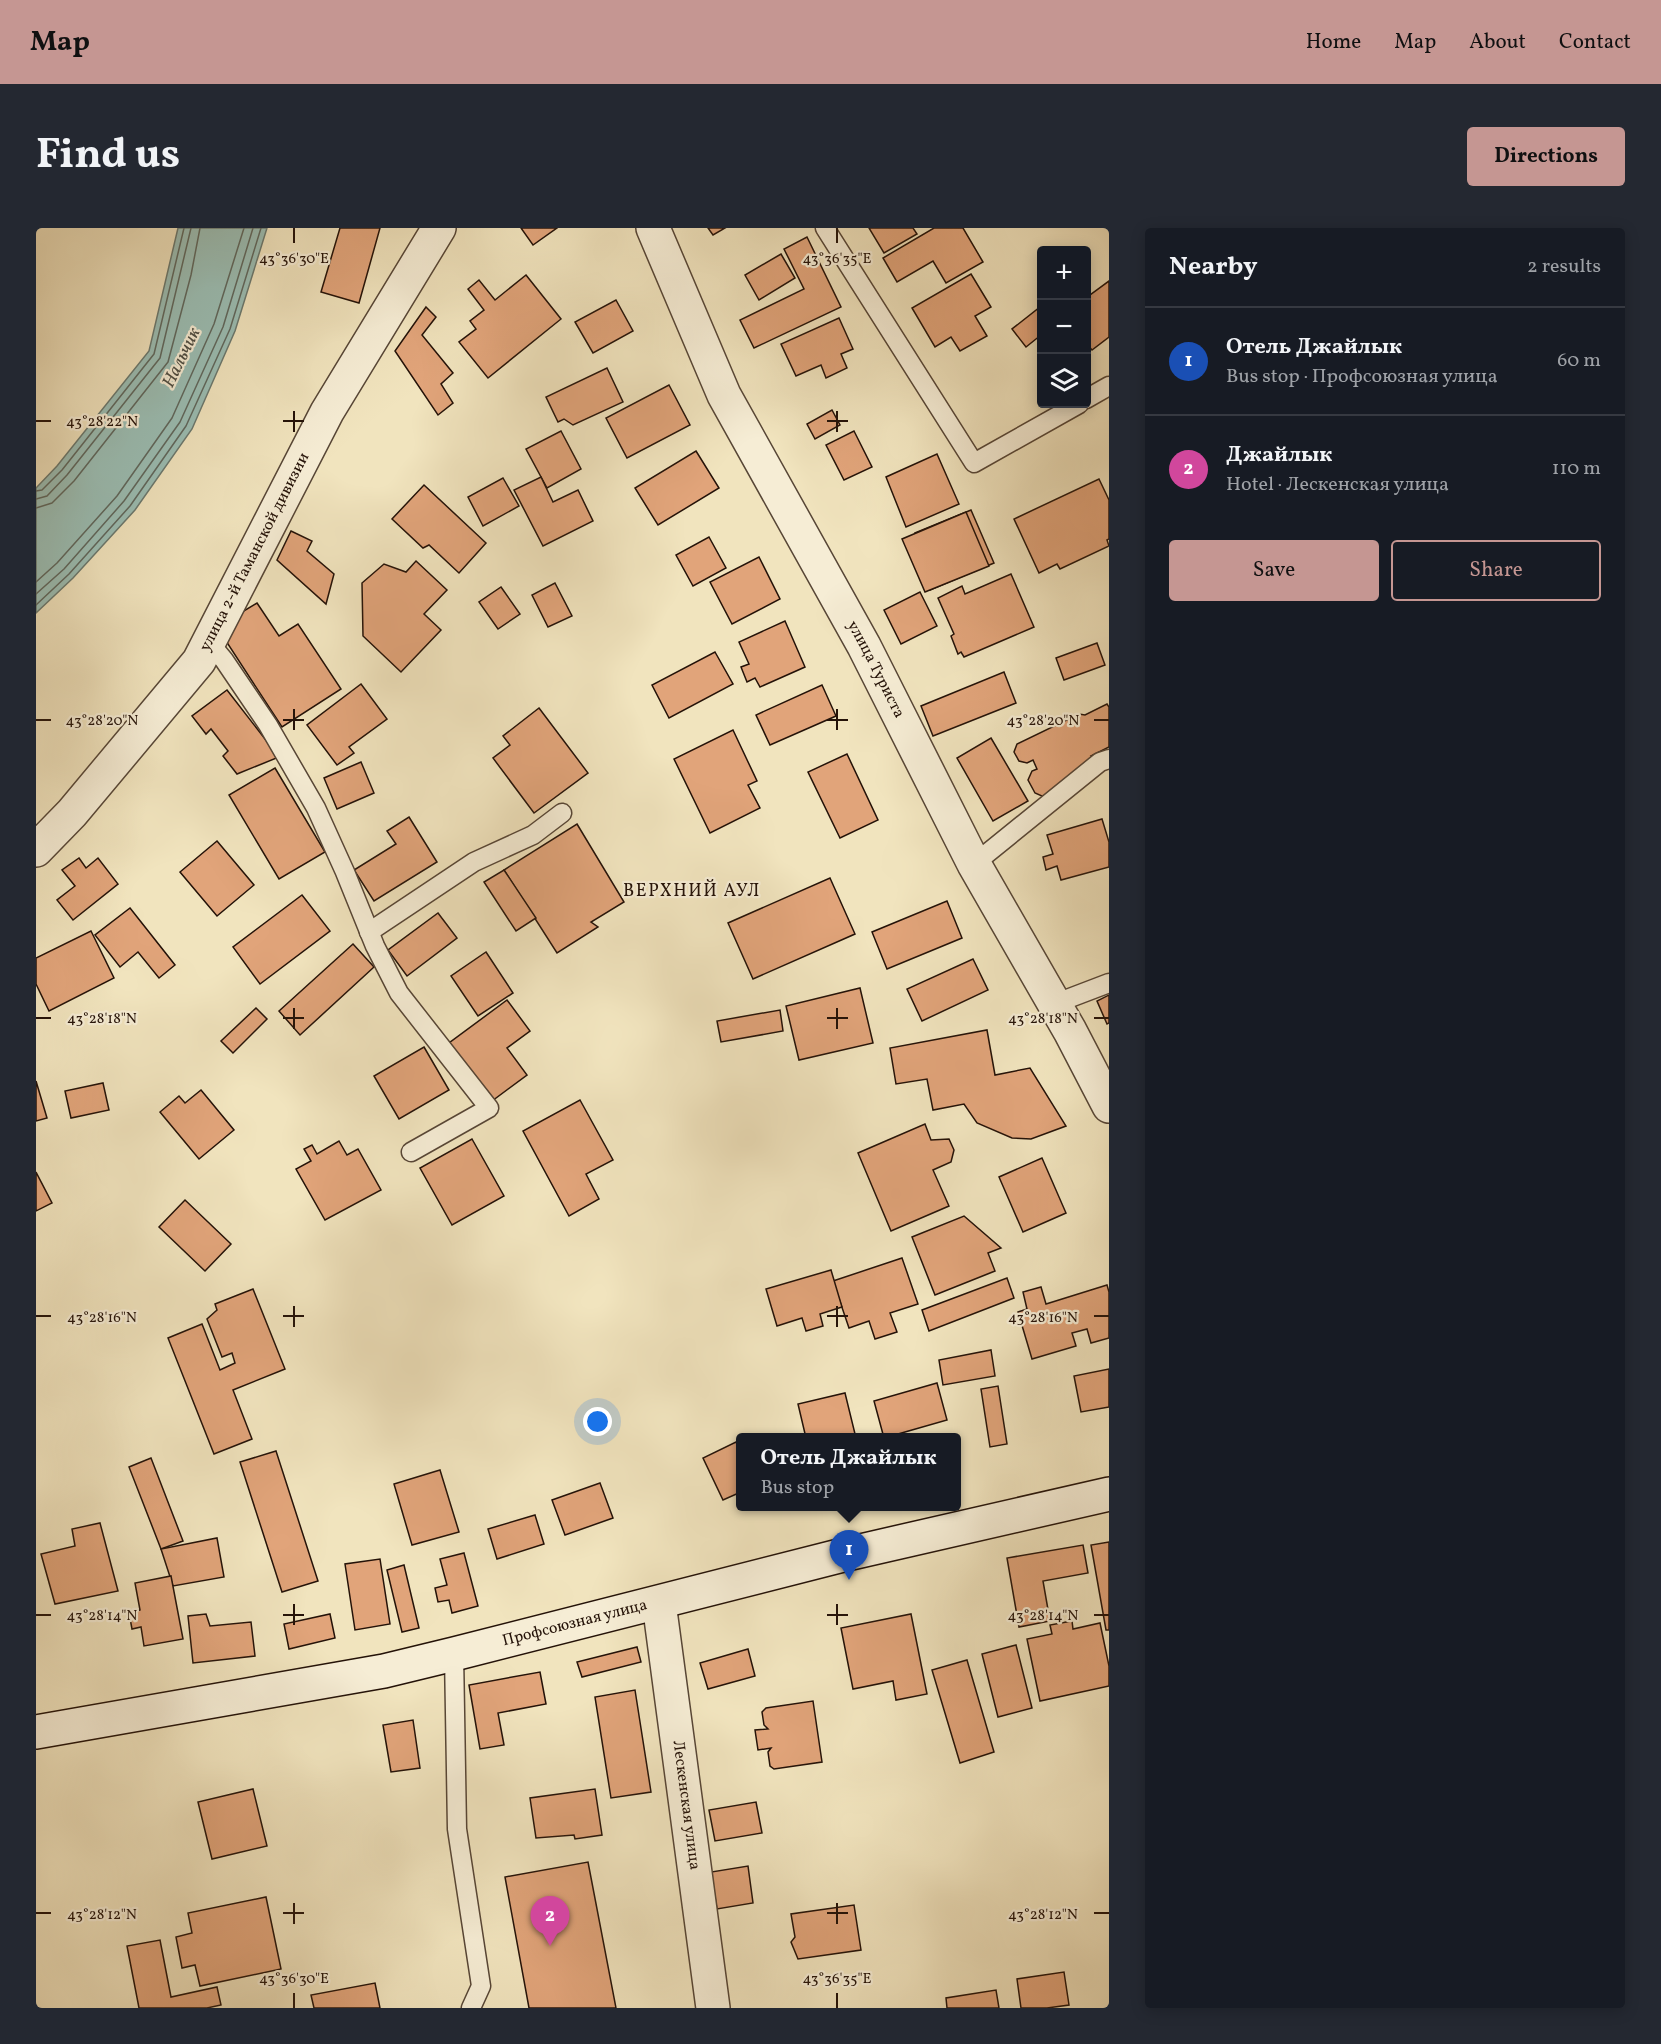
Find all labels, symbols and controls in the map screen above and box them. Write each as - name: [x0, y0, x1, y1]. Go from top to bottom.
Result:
- text: Map: [30, 23, 90, 62]
- text: Home: [1306, 28, 1361, 57]
- text: Map: [1394, 28, 1436, 57]
- text: About: [1469, 28, 1526, 57]
- text: Contact: [1559, 28, 1631, 57]
- text: Find us: [36, 127, 180, 186]
- button: Directions: [1467, 127, 1625, 186]
- map controls: [1037, 246, 1091, 408]
- button: +: [1037, 246, 1091, 300]
- text: 43°36'30"E: [259, 249, 329, 270]
- text: 43°36'35"E: [803, 249, 872, 270]
- text: Nearby: [1169, 249, 1258, 285]
- text: 2 results: [1527, 253, 1601, 281]
- button: −: [1037, 300, 1091, 354]
- water label: Нальчик: [157, 323, 207, 392]
- text: Отель Джайлык: [1226, 332, 1402, 363]
- text: 1: [1184, 347, 1193, 375]
- text: 60 m: [1557, 347, 1601, 375]
- button: layers: [1037, 354, 1091, 408]
- text: Bus stop · Профсоюзная улица: [1226, 363, 1498, 391]
- text: 43°28'22"N: [66, 412, 138, 433]
- text: Джайлык: [1226, 440, 1333, 471]
- street label: улица 2-й Таманской дивизии: [195, 449, 315, 655]
- text: 2: [1183, 455, 1194, 483]
- text: 110 m: [1552, 455, 1601, 483]
- text: Hotel · Лескенская улица: [1226, 471, 1449, 499]
- button: Save: [1169, 540, 1379, 601]
- button: Share: [1391, 540, 1601, 601]
- street label: улица Туриста: [841, 617, 910, 722]
- text: 43°28'20"N: [66, 711, 138, 732]
- text: 43°28'20"N: [1007, 711, 1079, 732]
- district label: ВЕРХНИЙ АУЛ: [623, 879, 761, 904]
- text: 43°28'18"N: [67, 1009, 137, 1030]
- text: 43°28'18"N: [1008, 1009, 1078, 1030]
- text: 43°28'16"N: [67, 1308, 137, 1329]
- text: 43°28'16"N: [1008, 1308, 1078, 1329]
- your location: [583, 1407, 612, 1436]
- popup: [736, 1433, 961, 1511]
- text: Отель Джайлык: [760, 1443, 937, 1474]
- text: Bus stop: [760, 1474, 834, 1502]
- pin: 1: [830, 1530, 868, 1580]
- street label: Профсоюзная улица: [500, 1594, 650, 1652]
- text: 43°28'14"N: [67, 1606, 137, 1627]
- text: 43°28'14"N: [1008, 1606, 1078, 1627]
- street label: Лескенская улица: [666, 1739, 705, 1871]
- pin: 2: [530, 1896, 570, 1946]
- text: 43°28'12"N: [67, 1905, 137, 1926]
- text: 43°28'12"N: [1008, 1905, 1078, 1926]
- text: 43°36'30"E: [259, 1969, 329, 1990]
- text: 43°36'35"E: [803, 1969, 872, 1990]

